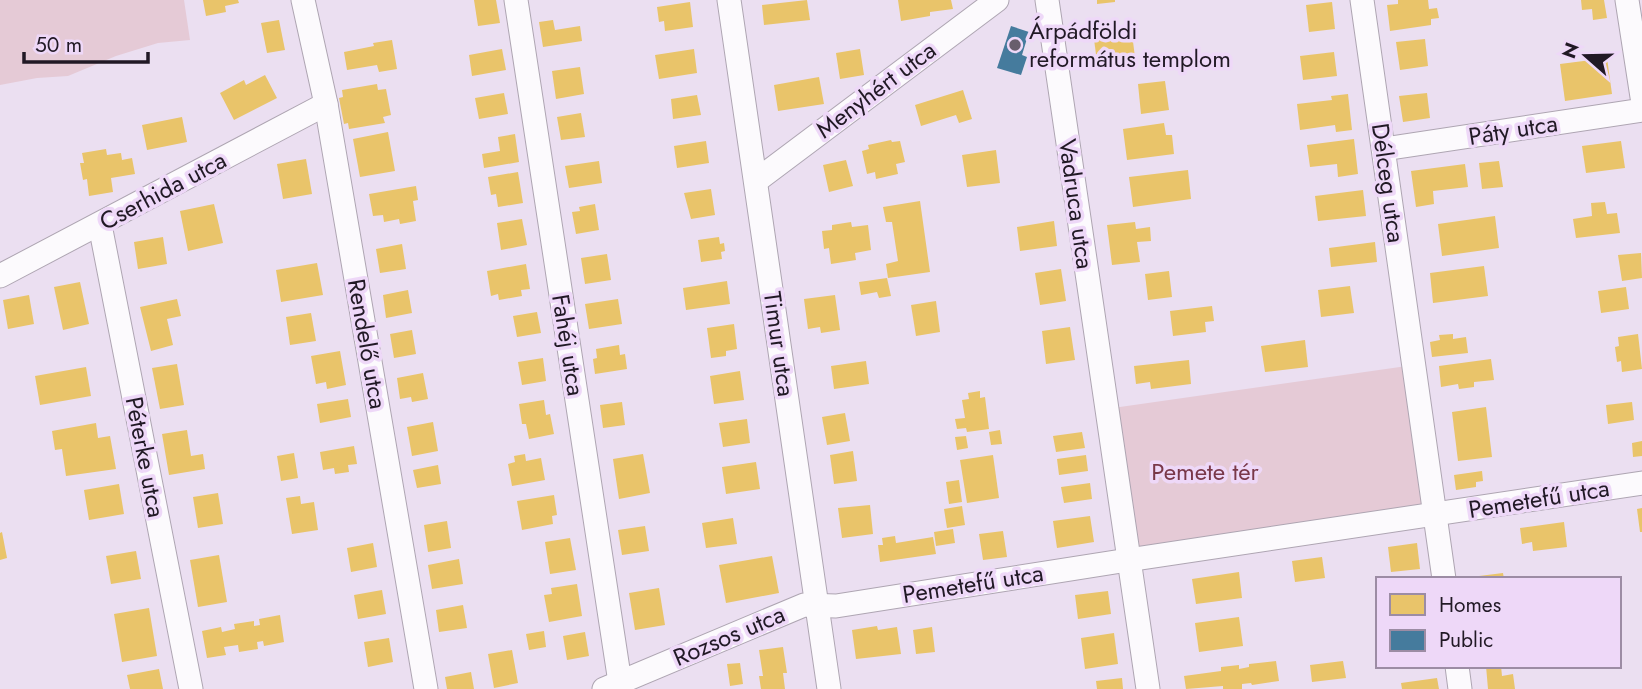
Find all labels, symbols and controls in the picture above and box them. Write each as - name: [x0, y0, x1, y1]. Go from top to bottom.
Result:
- place label: Árpádföldi református templom: [1029, 13, 1231, 76]
- scale bar: [24, 21, 149, 65]
- north arrow: [1551, 21, 1621, 91]
- text: 50 m: [35, 30, 82, 60]
- street label: Menyhért utca: [808, 33, 943, 146]
- marker: Árpádföldi református templom: [1007, 37, 1023, 53]
- text: N: [1555, 39, 1586, 62]
- street label: Páty utca: [1466, 105, 1560, 154]
- street label: Délceg utca: [1363, 121, 1414, 245]
- street label: Vadruca utca: [1050, 137, 1103, 271]
- street label: Cserhida utca: [93, 142, 232, 239]
- street label: Rendelő utca: [339, 276, 396, 412]
- street label: Timur utca: [755, 289, 804, 399]
- street label: Fahéj utca: [543, 292, 594, 398]
- street label: Péterke utca: [117, 394, 174, 520]
- park label: Pemete tér: [1151, 454, 1260, 489]
- street label: Pemetefű utca: [1466, 470, 1612, 527]
- street label: Pemetefű utca: [900, 555, 1046, 612]
- legend: [1376, 577, 1621, 668]
- text: Homes: [1439, 590, 1501, 620]
- street label: Rozsos utca: [668, 596, 790, 675]
- text: Public: [1439, 625, 1493, 655]

